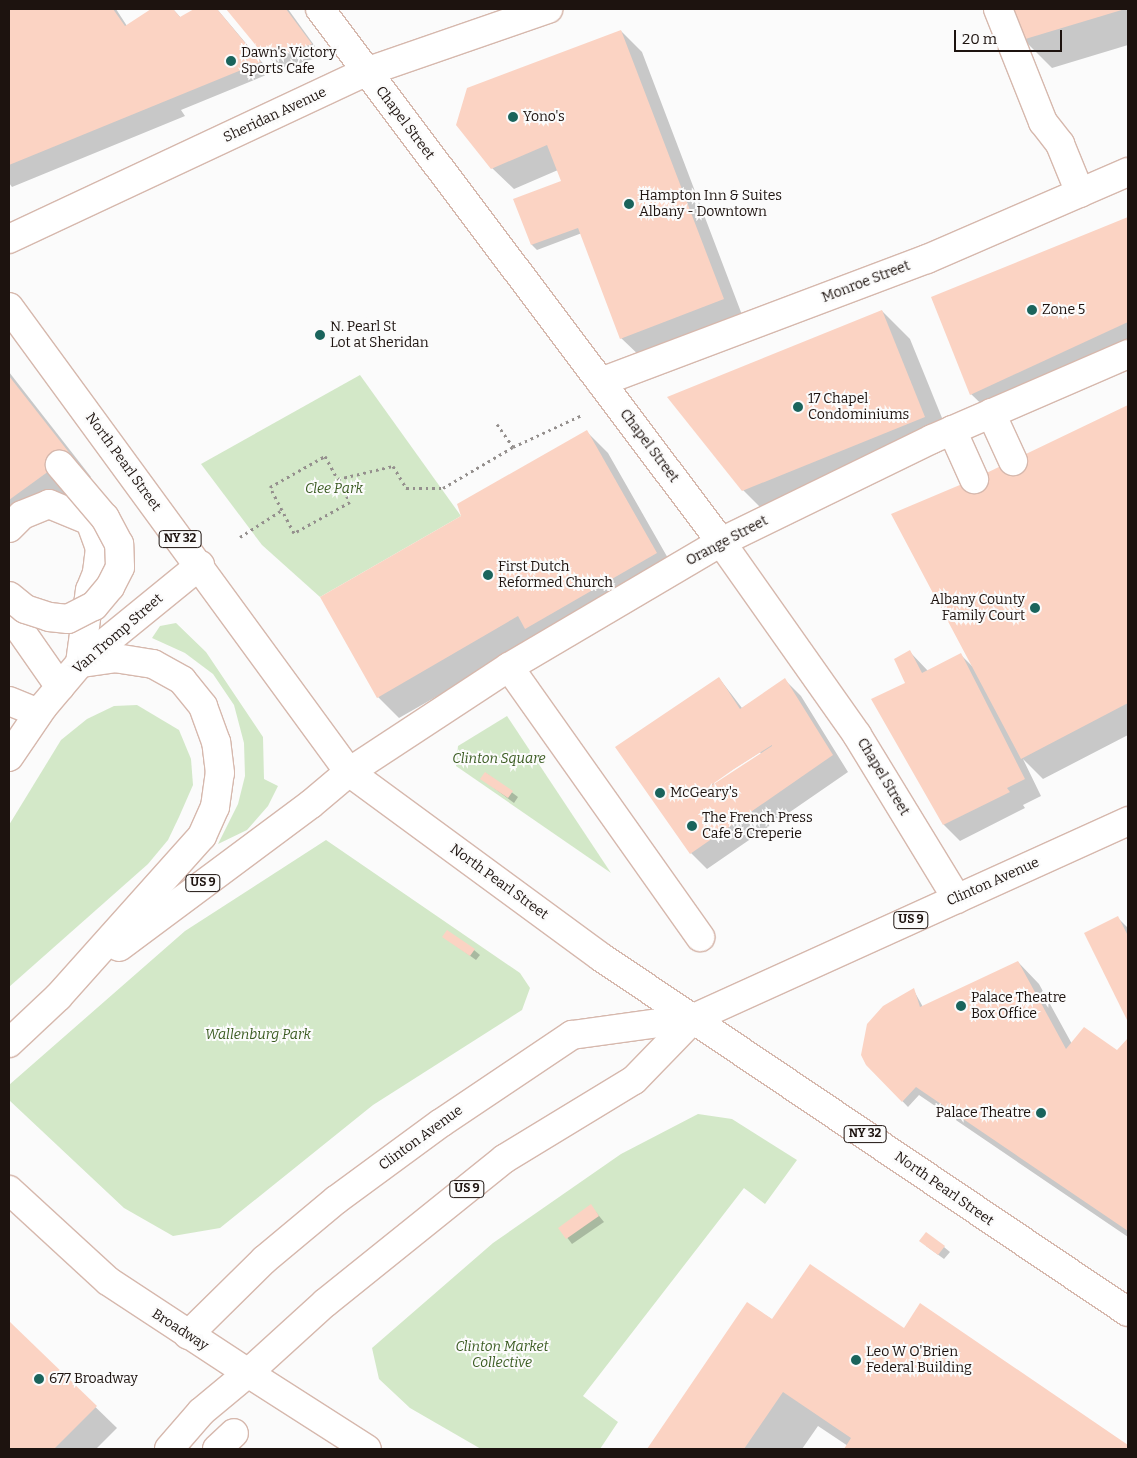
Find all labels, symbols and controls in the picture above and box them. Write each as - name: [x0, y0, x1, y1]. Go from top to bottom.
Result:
- scale bar: [957, 20, 1064, 52]
- text: 20 m: [962, 30, 997, 48]
- place label: Dawn's Victory Sports Cafe: [241, 45, 336, 78]
- marker: Dawn's Victory Sports Cafe: [225, 55, 237, 67]
- street label: Chapel Street: [372, 83, 438, 163]
- street label: Sheridan Avenue: [221, 84, 329, 146]
- place label: Yono's: [523, 109, 565, 125]
- marker: Yono's: [507, 111, 519, 123]
- place label: Hampton Inn & Suites Albany - Downtown: [639, 188, 782, 220]
- marker: Hampton Inn & Suites Albany - Downtown: [623, 198, 635, 210]
- street label: Monroe Street: [820, 257, 912, 307]
- place label: Zone 5: [1042, 302, 1085, 318]
- marker: Zone 5: [1026, 304, 1038, 316]
- place label: N. Pearl St Lot at Sheridan: [330, 319, 429, 352]
- marker: N. Pearl St Lot at Sheridan: [314, 329, 326, 341]
- place label: 17 Chapel Condominiums: [808, 391, 909, 424]
- marker: 17 Chapel Condominiums: [792, 401, 804, 413]
- street label: Chapel Street: [616, 406, 682, 486]
- street label: North Pearl Street: [82, 410, 164, 514]
- park label: Clee Park: [305, 481, 363, 497]
- street label: Orange Street: [683, 512, 771, 570]
- road number: NY 32: [158, 530, 202, 548]
- place label: First Dutch Reformed Church: [498, 559, 613, 592]
- marker: First Dutch Reformed Church: [482, 569, 494, 581]
- street label: Van Tromp Street: [70, 590, 166, 678]
- place label: Albany County Family Court: [930, 592, 1025, 624]
- marker: Albany County Family Court: [1029, 602, 1041, 614]
- street label: Chapel Street: [853, 735, 913, 819]
- park label: Clinton Square: [452, 751, 546, 767]
- place label: McGeary's: [670, 785, 738, 801]
- marker: McGeary's: [654, 787, 666, 799]
- place label: The French Press Cafe & Creperie: [702, 810, 813, 842]
- marker: The French Press Cafe & Creperie: [686, 820, 698, 832]
- street label: North Pearl Street: [447, 841, 551, 923]
- street label: Clinton Avenue: [944, 854, 1042, 910]
- road number: US 9: [184, 874, 222, 892]
- road number: US 9: [892, 910, 930, 930]
- place label: Palace Theatre Box Office: [971, 990, 1066, 1022]
- marker: Palace Theatre Box Office: [955, 1000, 967, 1012]
- park label: Wallenburg Park: [205, 1027, 311, 1043]
- street label: Clinton Avenue: [376, 1102, 466, 1174]
- place label: Palace Theatre: [936, 1105, 1031, 1121]
- marker: Palace Theatre: [1035, 1107, 1047, 1119]
- road number: NY 32: [842, 1124, 888, 1144]
- street label: North Pearl Street: [891, 1148, 997, 1230]
- road number: US 9: [448, 1180, 486, 1198]
- street label: Broadway: [149, 1306, 211, 1354]
- park label: Clinton Market Collective: [455, 1339, 549, 1371]
- place label: Leo W O'Brien Federal Building: [866, 1344, 972, 1376]
- marker: Leo W O'Brien Federal Building: [850, 1354, 862, 1366]
- place label: 677 Broadway: [49, 1371, 138, 1387]
- marker: 677 Broadway: [33, 1373, 45, 1385]

